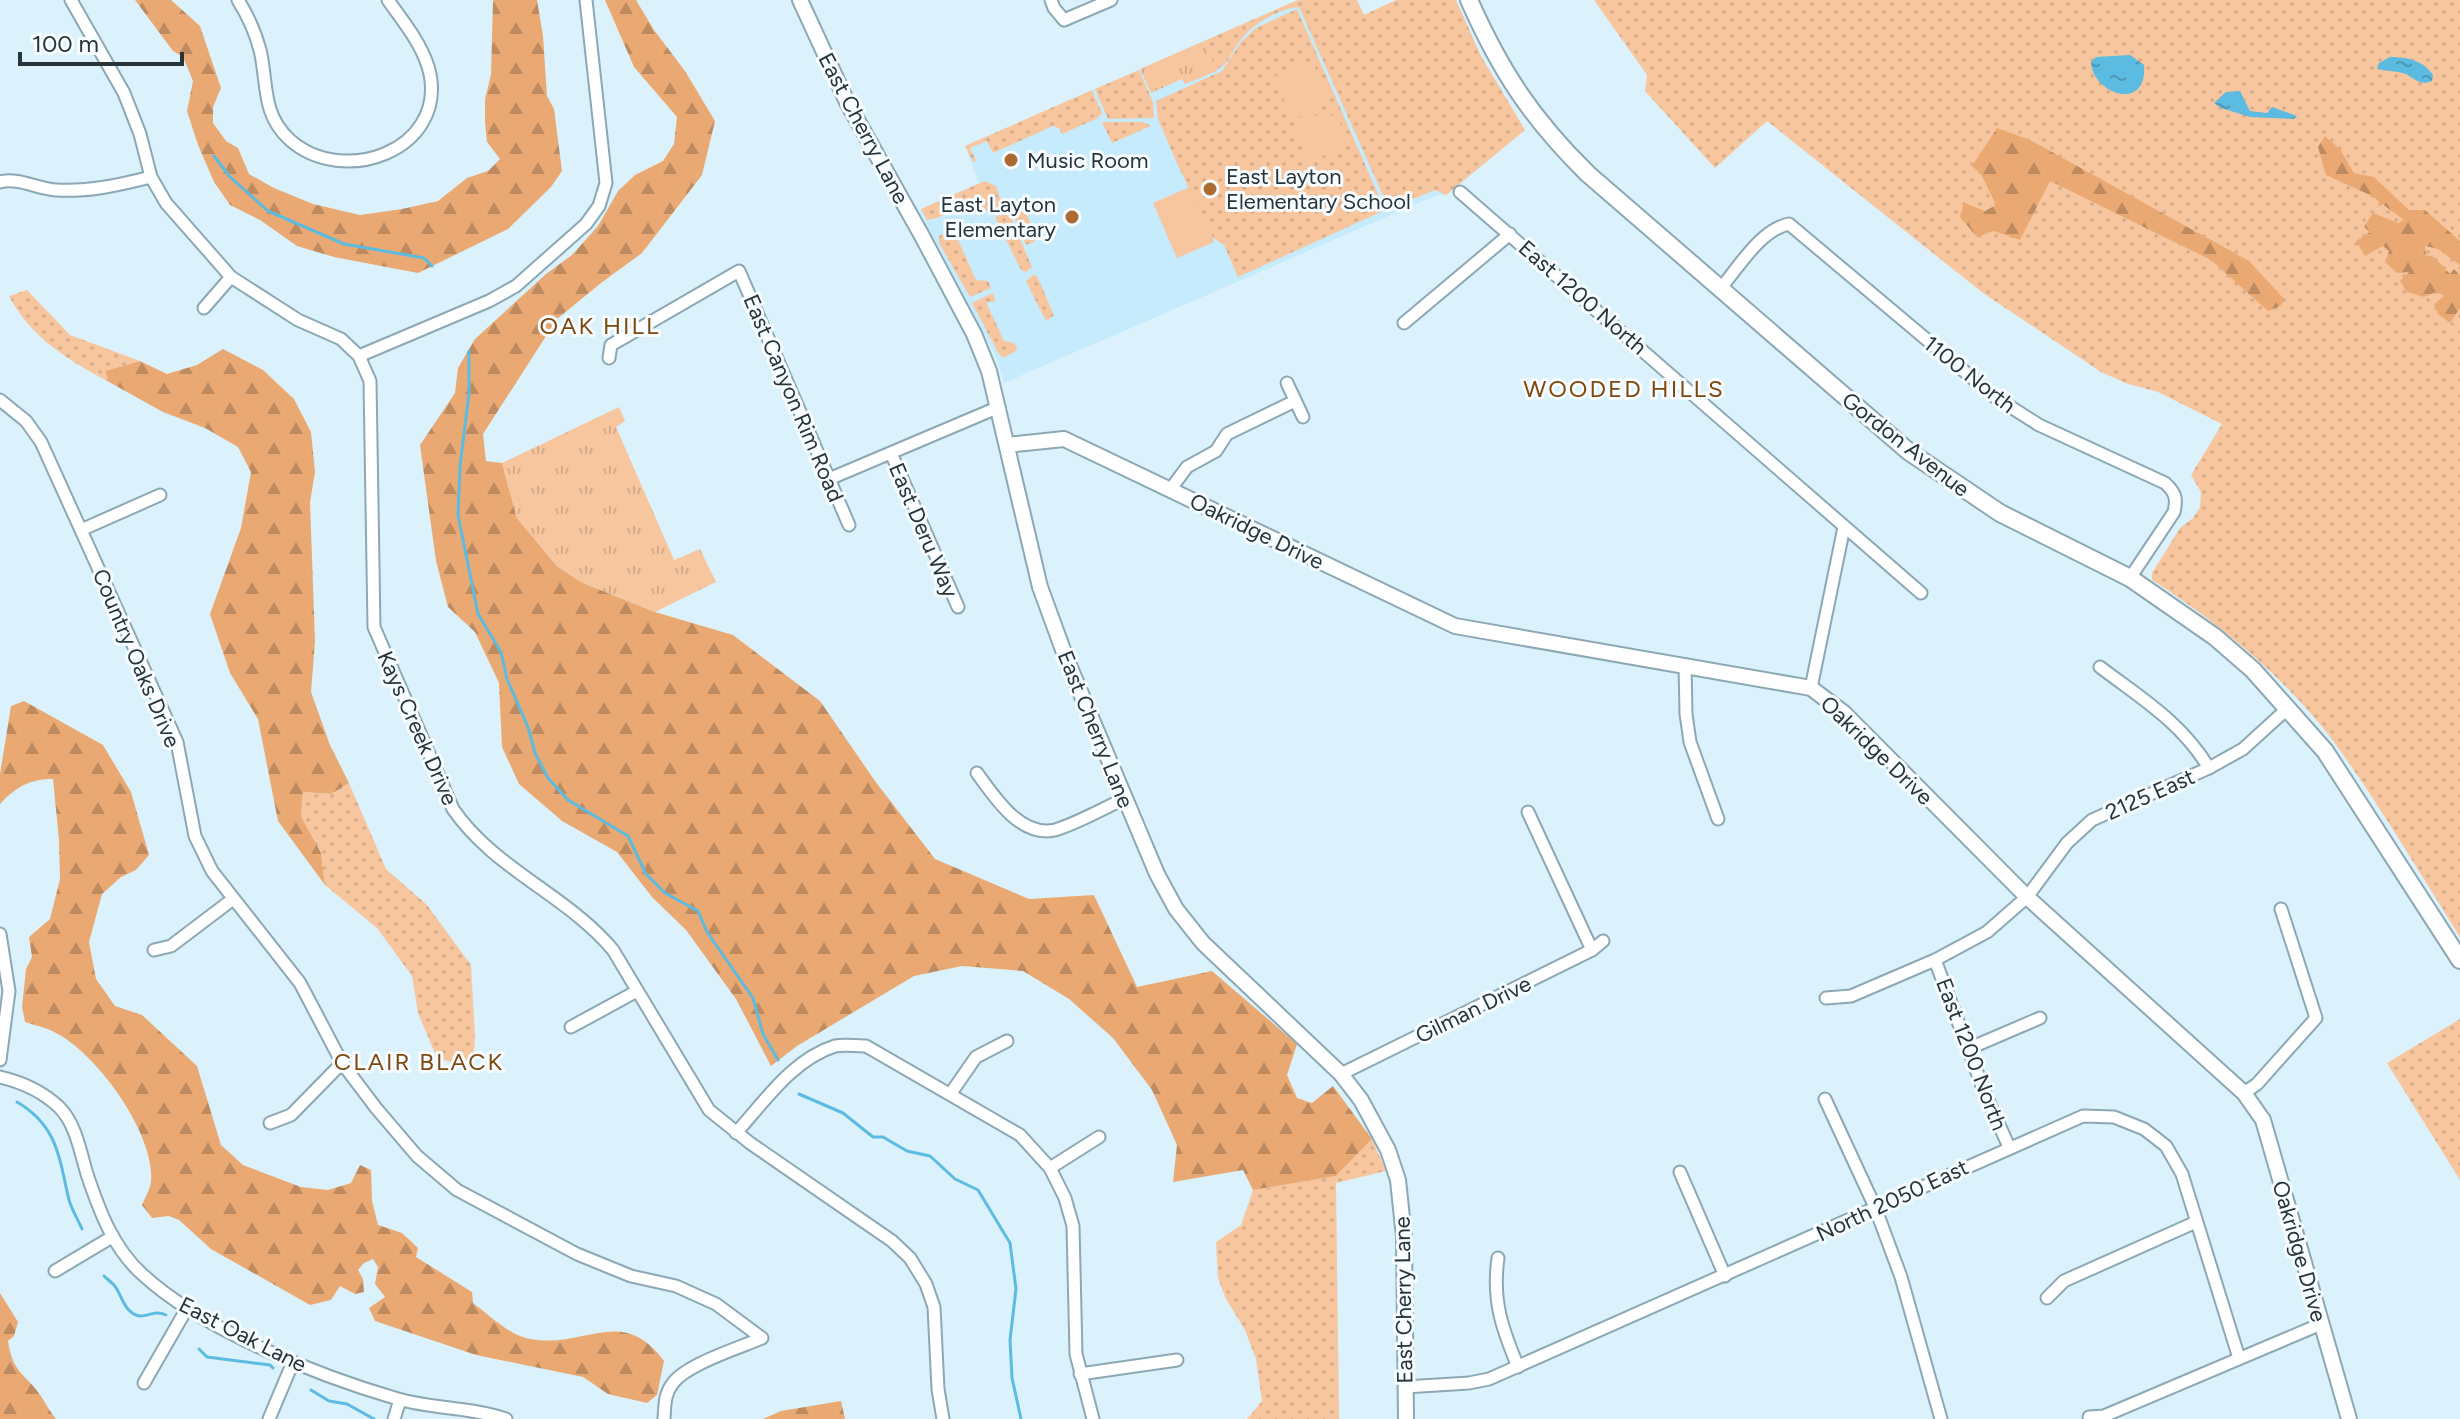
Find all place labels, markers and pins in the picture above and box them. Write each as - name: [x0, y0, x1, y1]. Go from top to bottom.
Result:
- place label: Music Room: [1027, 147, 1149, 174]
- marker: Music Room: [1002, 151, 1020, 169]
- place label: East Layton Elementary School: [1226, 163, 1411, 215]
- marker: East Layton Elementary School: [1201, 180, 1219, 198]
- place label: East Layton Elementary: [940, 191, 1056, 243]
- marker: East Layton Elementary: [1063, 208, 1081, 226]

